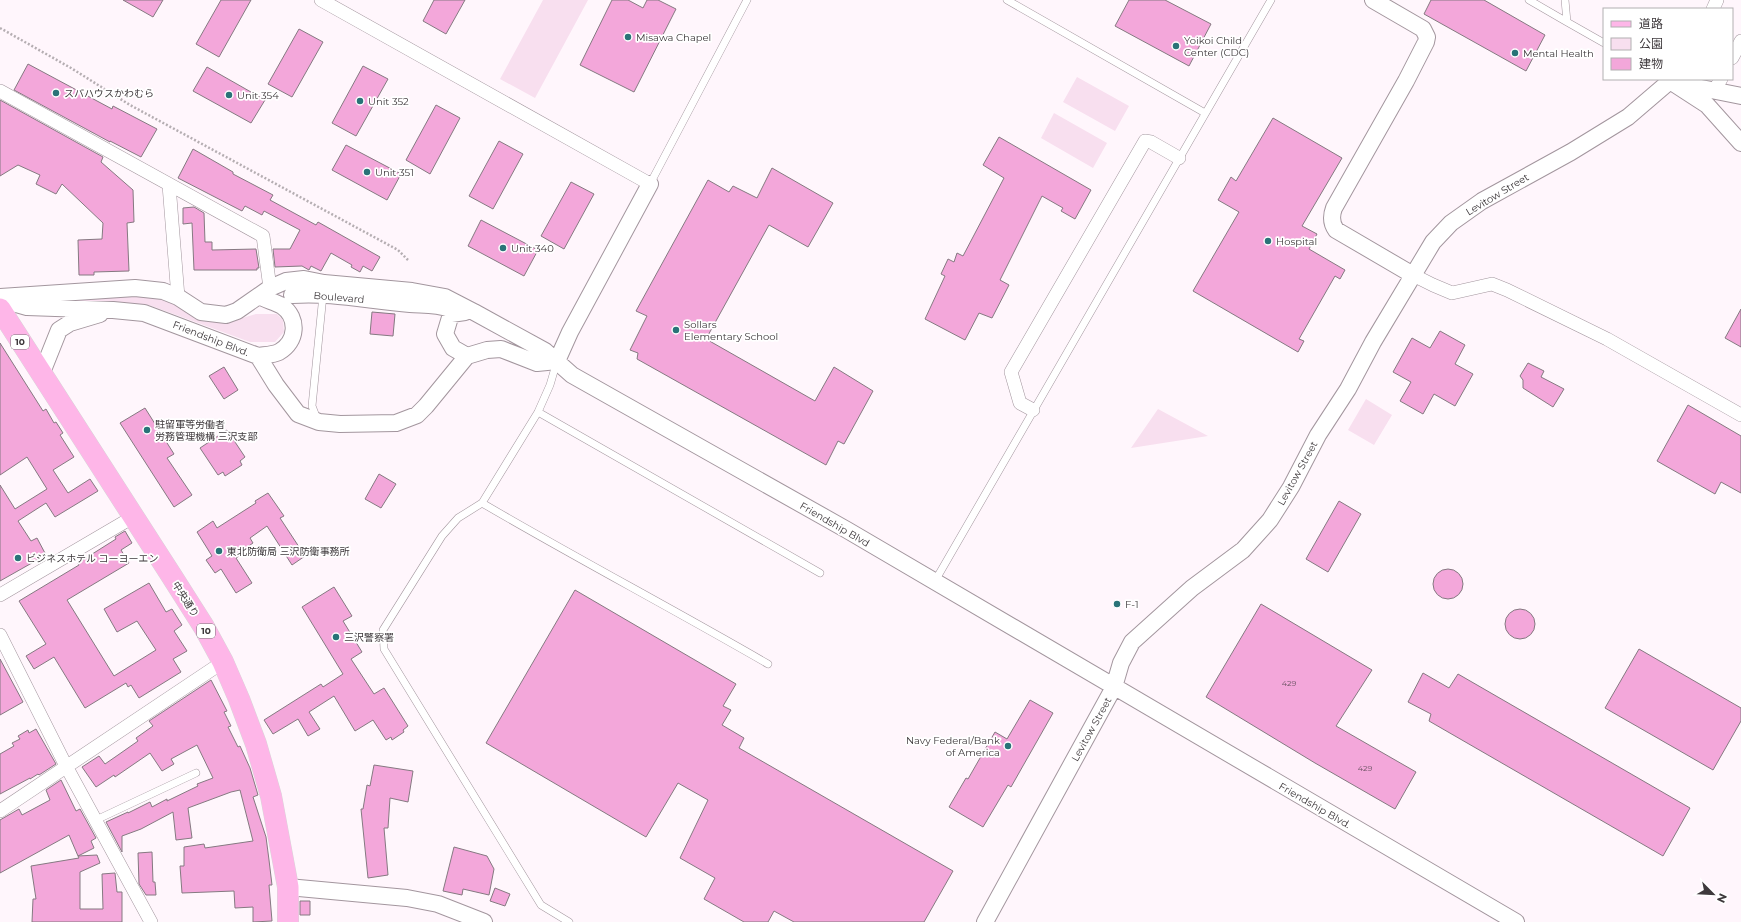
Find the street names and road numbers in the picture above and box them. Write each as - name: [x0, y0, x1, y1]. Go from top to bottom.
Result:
- street label: Levitow Street: [1463, 170, 1531, 218]
- street label: Boulevard: [313, 289, 365, 306]
- street label: Friendship Blvd.: [171, 318, 251, 359]
- road number: 10: [11, 335, 29, 349]
- street label: Levitow Street: [1274, 439, 1320, 508]
- street label: Friendship Blvd: [798, 499, 872, 550]
- street label: 中央通り: [169, 579, 202, 620]
- road number: 10: [197, 624, 215, 638]
- street label: Levitow Street: [1068, 695, 1114, 764]
- street label: Friendship Blvd.: [1277, 780, 1353, 831]

